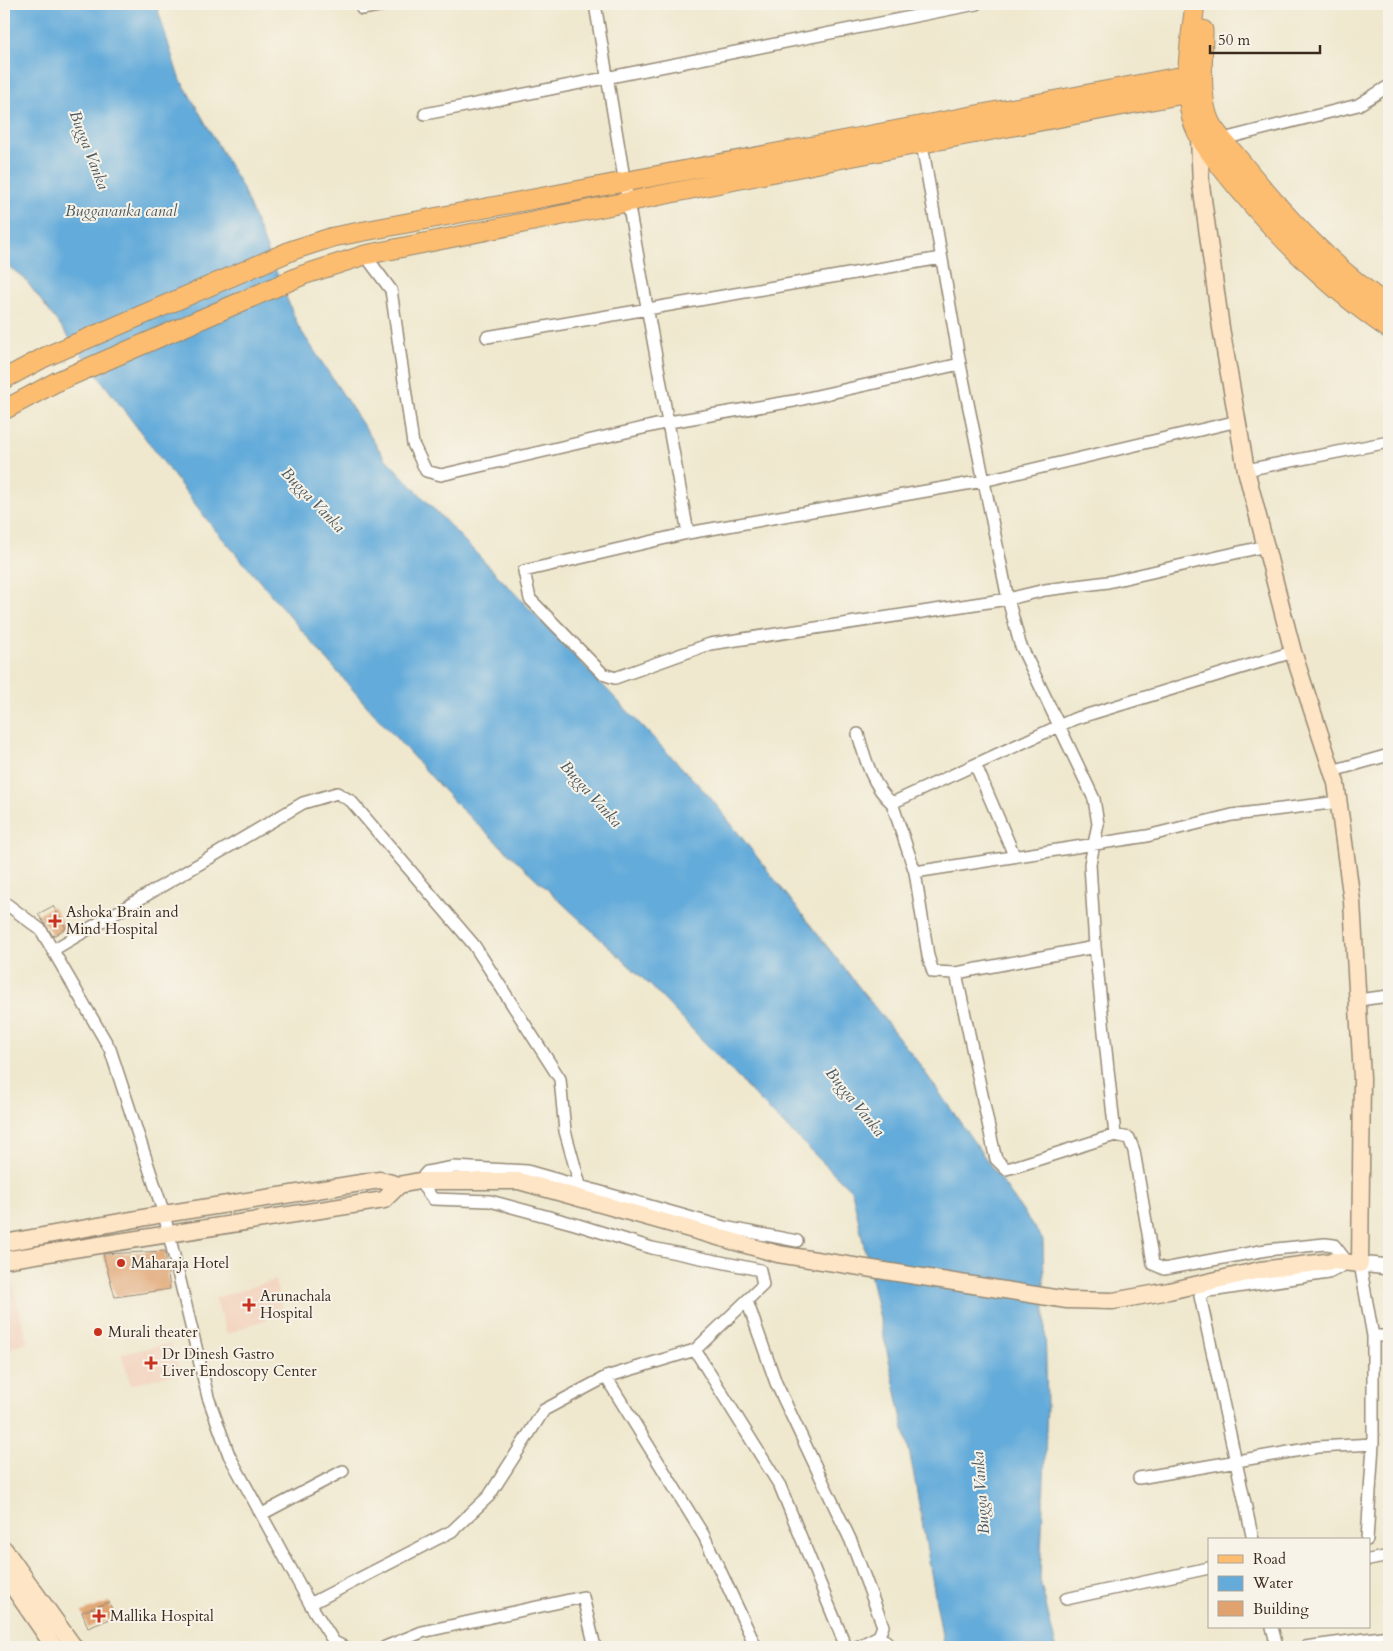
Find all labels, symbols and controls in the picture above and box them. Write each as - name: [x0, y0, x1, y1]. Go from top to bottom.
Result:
- scale bar: [1210, 22, 1320, 54]
- text: 50 m: [1218, 30, 1250, 50]
- water label: Bugga Vanka: [64, 107, 114, 193]
- water label: Buggavanka canal: [65, 200, 178, 222]
- water label: Bugga Vanka: [276, 462, 350, 538]
- water label: Bugga Vanka: [555, 756, 627, 832]
- place label: Ashoka Brain and Mind Hospital: [66, 902, 178, 939]
- marker: Ashoka Brain and Mind Hospital: [48, 914, 62, 928]
- water label: Bugga Vanka: [820, 1063, 890, 1141]
- place label: Maharaja Hotel: [131, 1253, 229, 1273]
- marker: Maharaja Hotel: [115, 1257, 127, 1269]
- place label: Arunachala Hospital: [260, 1286, 332, 1323]
- marker: Arunachala Hospital: [242, 1298, 256, 1312]
- place label: Murali theater: [108, 1322, 198, 1342]
- marker: Murali theater: [92, 1326, 104, 1338]
- place label: Dr Dinesh Gastro Liver Endoscopy Center: [162, 1344, 317, 1381]
- marker: Dr Dinesh Gastro Liver Endoscopy Center: [144, 1356, 158, 1370]
- water label: Bugga Vanka: [967, 1451, 995, 1535]
- legend: [1208, 1538, 1370, 1628]
- text: Road: [1253, 1549, 1286, 1569]
- text: Water: [1252, 1573, 1294, 1593]
- text: Building: [1253, 1599, 1309, 1619]
- place label: Mallika Hospital: [110, 1606, 214, 1626]
- marker: Mallika Hospital: [92, 1609, 106, 1623]

